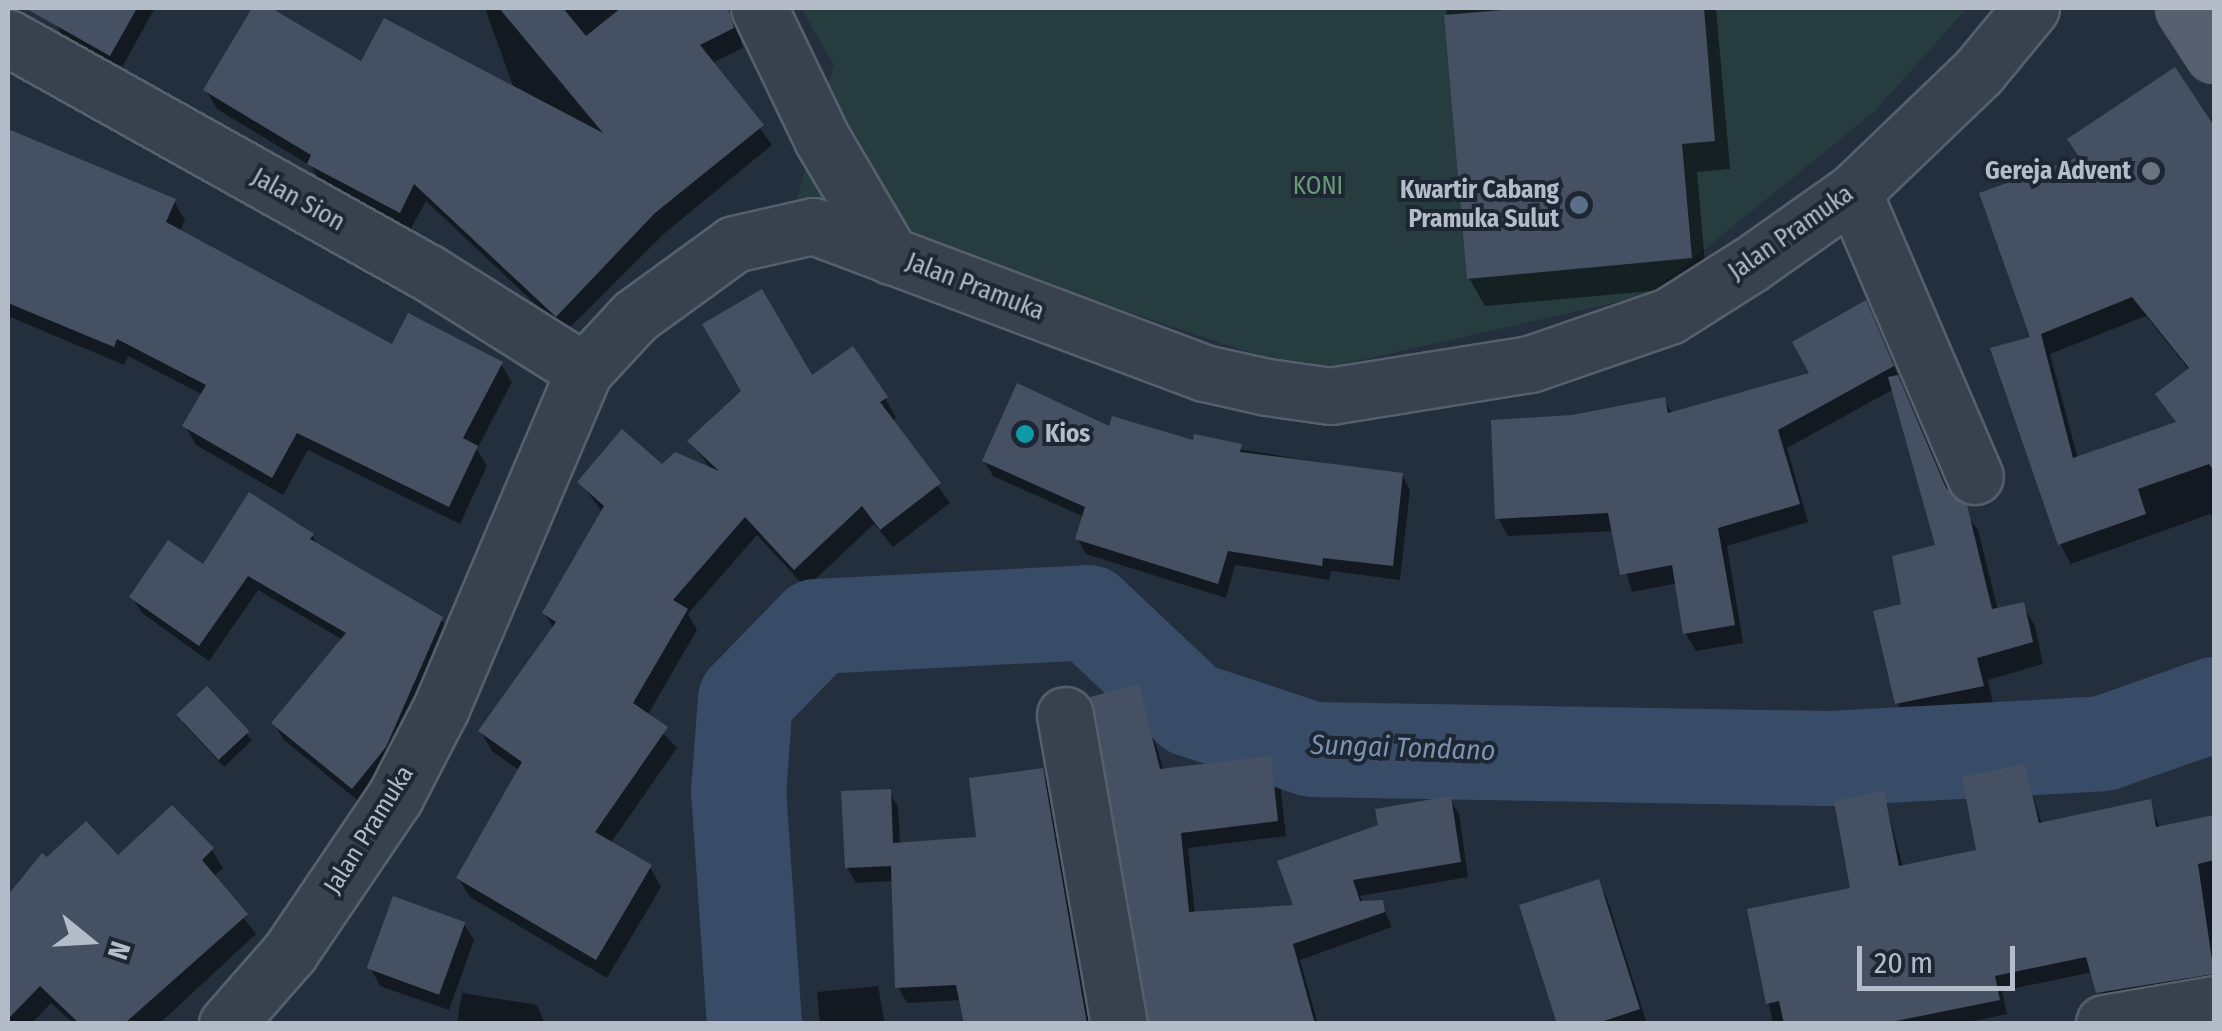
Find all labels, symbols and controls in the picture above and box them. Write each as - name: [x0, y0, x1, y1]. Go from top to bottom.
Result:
- place label: Gereja Advent: [1985, 156, 2131, 186]
- marker: Gereja Advent: [2140, 160, 2162, 182]
- street label: Jalan Sion: [246, 162, 350, 238]
- park label: KONI: [1293, 171, 1343, 201]
- place label: Kwartir Cabang Pramuka Sulut: [1400, 176, 1559, 235]
- street label: Jalan Pramuka: [1723, 179, 1859, 287]
- marker: Kwartir Cabang Pramuka Sulut: [1568, 194, 1590, 216]
- street label: Jalan Pramuka: [902, 247, 1048, 327]
- place label: Kios: [1045, 419, 1090, 449]
- marker: Kios: [1014, 423, 1036, 445]
- water label: Sungai Tondano: [1310, 728, 1496, 768]
- street label: Jalan Pramuka: [318, 760, 420, 900]
- north arrow: [40, 891, 140, 991]
- scale bar: [1862, 926, 2020, 988]
- text: N: [101, 937, 137, 964]
- text: 20 m: [1874, 945, 1933, 981]

